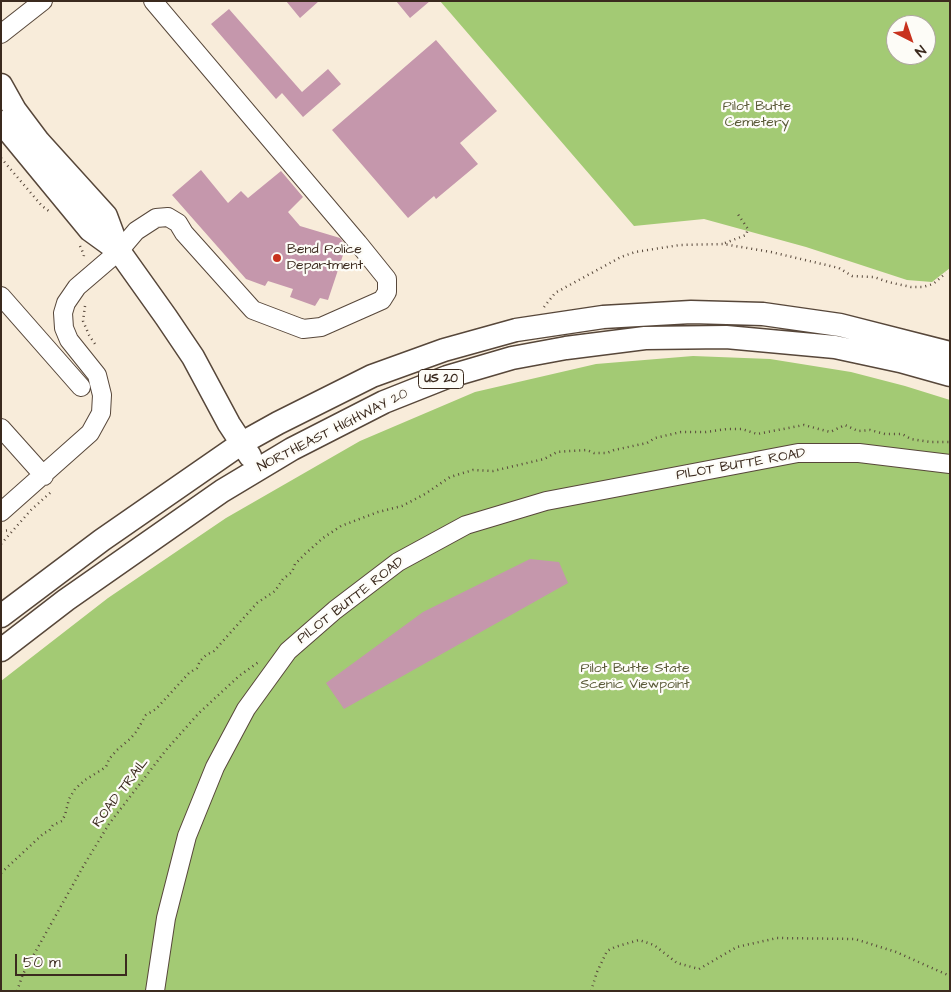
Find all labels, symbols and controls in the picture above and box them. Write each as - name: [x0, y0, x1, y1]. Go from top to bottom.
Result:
- north arrow: [886, 15, 936, 65]
- text: N: [910, 40, 930, 61]
- park label: Pilot Butte Cemetery: [723, 99, 791, 132]
- place label: Bend Police Department: [287, 242, 363, 274]
- marker: Bend Police Department: [271, 252, 283, 264]
- road number: US 20: [418, 369, 464, 388]
- street label: NORTHEAST HIGHWAY 20: [255, 386, 411, 476]
- street label: PILOT BUTTE ROAD: [675, 445, 807, 485]
- street label: PILOT BUTTE ROAD: [294, 554, 408, 648]
- park label: Pilot Butte State Scenic Viewpoint: [580, 661, 690, 694]
- street label: ROAD TRAIL: [89, 755, 153, 831]
- scale bar: [18, 944, 130, 976]
- text: 50 m: [23, 952, 61, 973]

